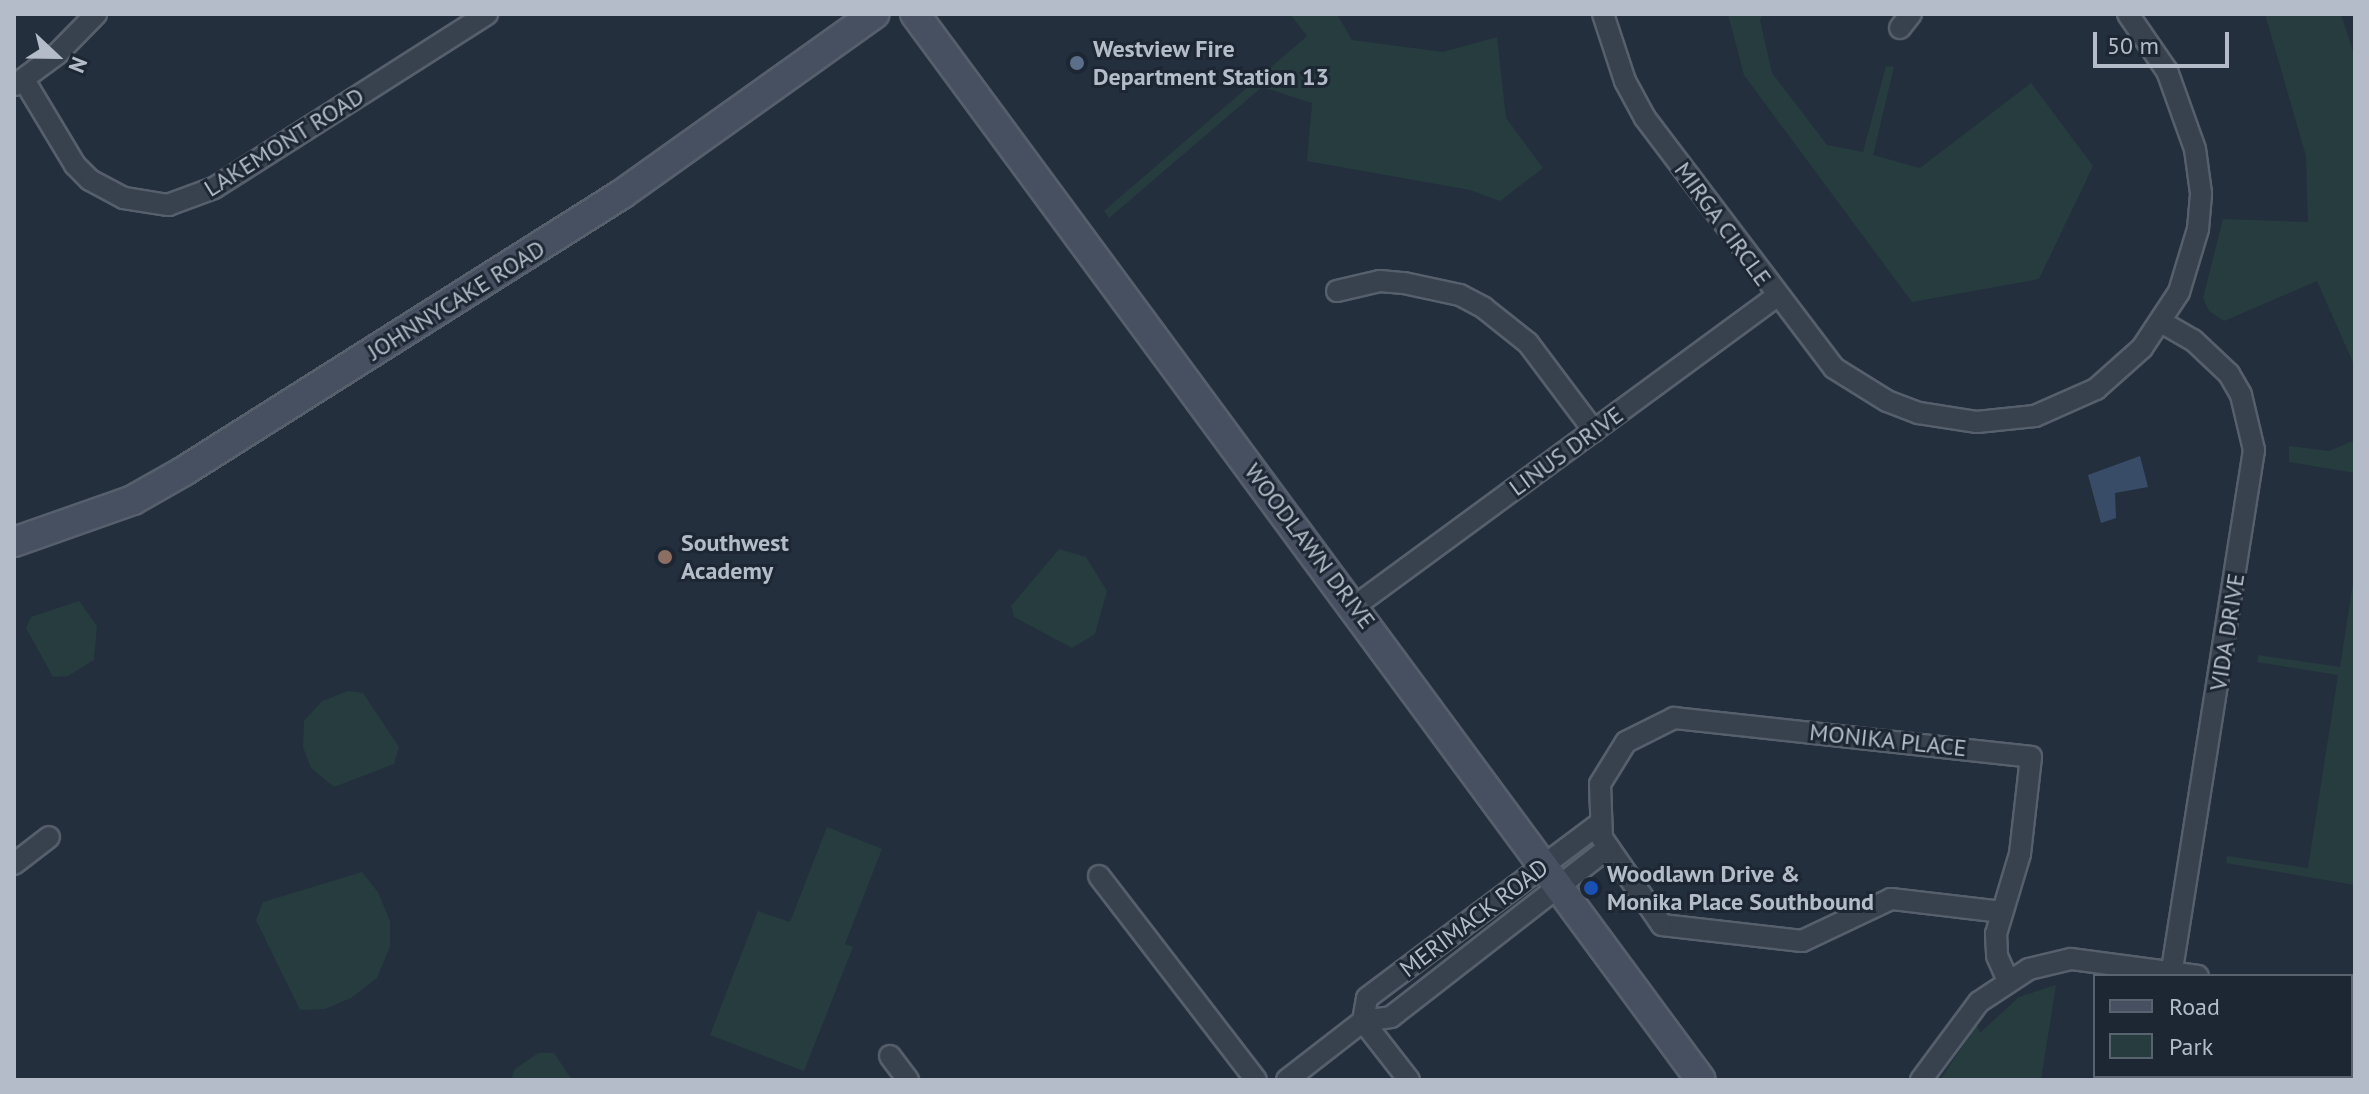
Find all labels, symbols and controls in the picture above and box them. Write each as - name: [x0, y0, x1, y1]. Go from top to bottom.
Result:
- north arrow: [16, 16, 96, 96]
- scale bar: [2097, 16, 2233, 66]
- text: 50 m: [2107, 30, 2159, 61]
- place label: Westview Fire Department Station 13: [1093, 35, 1329, 91]
- text: N: [63, 53, 94, 77]
- marker: Westview Fire Department Station 13: [1068, 54, 1086, 72]
- street label: LAKEMONT ROAD: [198, 81, 370, 203]
- street label: MIRGA CIRCLE: [1668, 156, 1778, 292]
- street label: JOHNNYCAKE ROAD: [362, 234, 550, 366]
- street label: LINUS DRIVE: [1503, 400, 1629, 502]
- street label: WOODLAWN DRIVE: [1238, 458, 1382, 634]
- place label: Southwest Academy: [681, 529, 789, 585]
- marker: Southwest Academy: [656, 548, 674, 566]
- street label: VIDA DRIVE: [2203, 571, 2251, 693]
- street label: MONIKA PLACE: [1807, 717, 1969, 763]
- street label: MERIMACK ROAD: [1394, 853, 1554, 983]
- place label: Woodlawn Drive & Monika Place Southbound: [1607, 860, 1874, 916]
- marker: Woodlawn Drive & Monika Place Southbound: [1582, 879, 1600, 897]
- legend: [2093, 974, 2353, 1078]
- text: Road: [2169, 991, 2220, 1022]
- text: Park: [2169, 1031, 2213, 1062]

